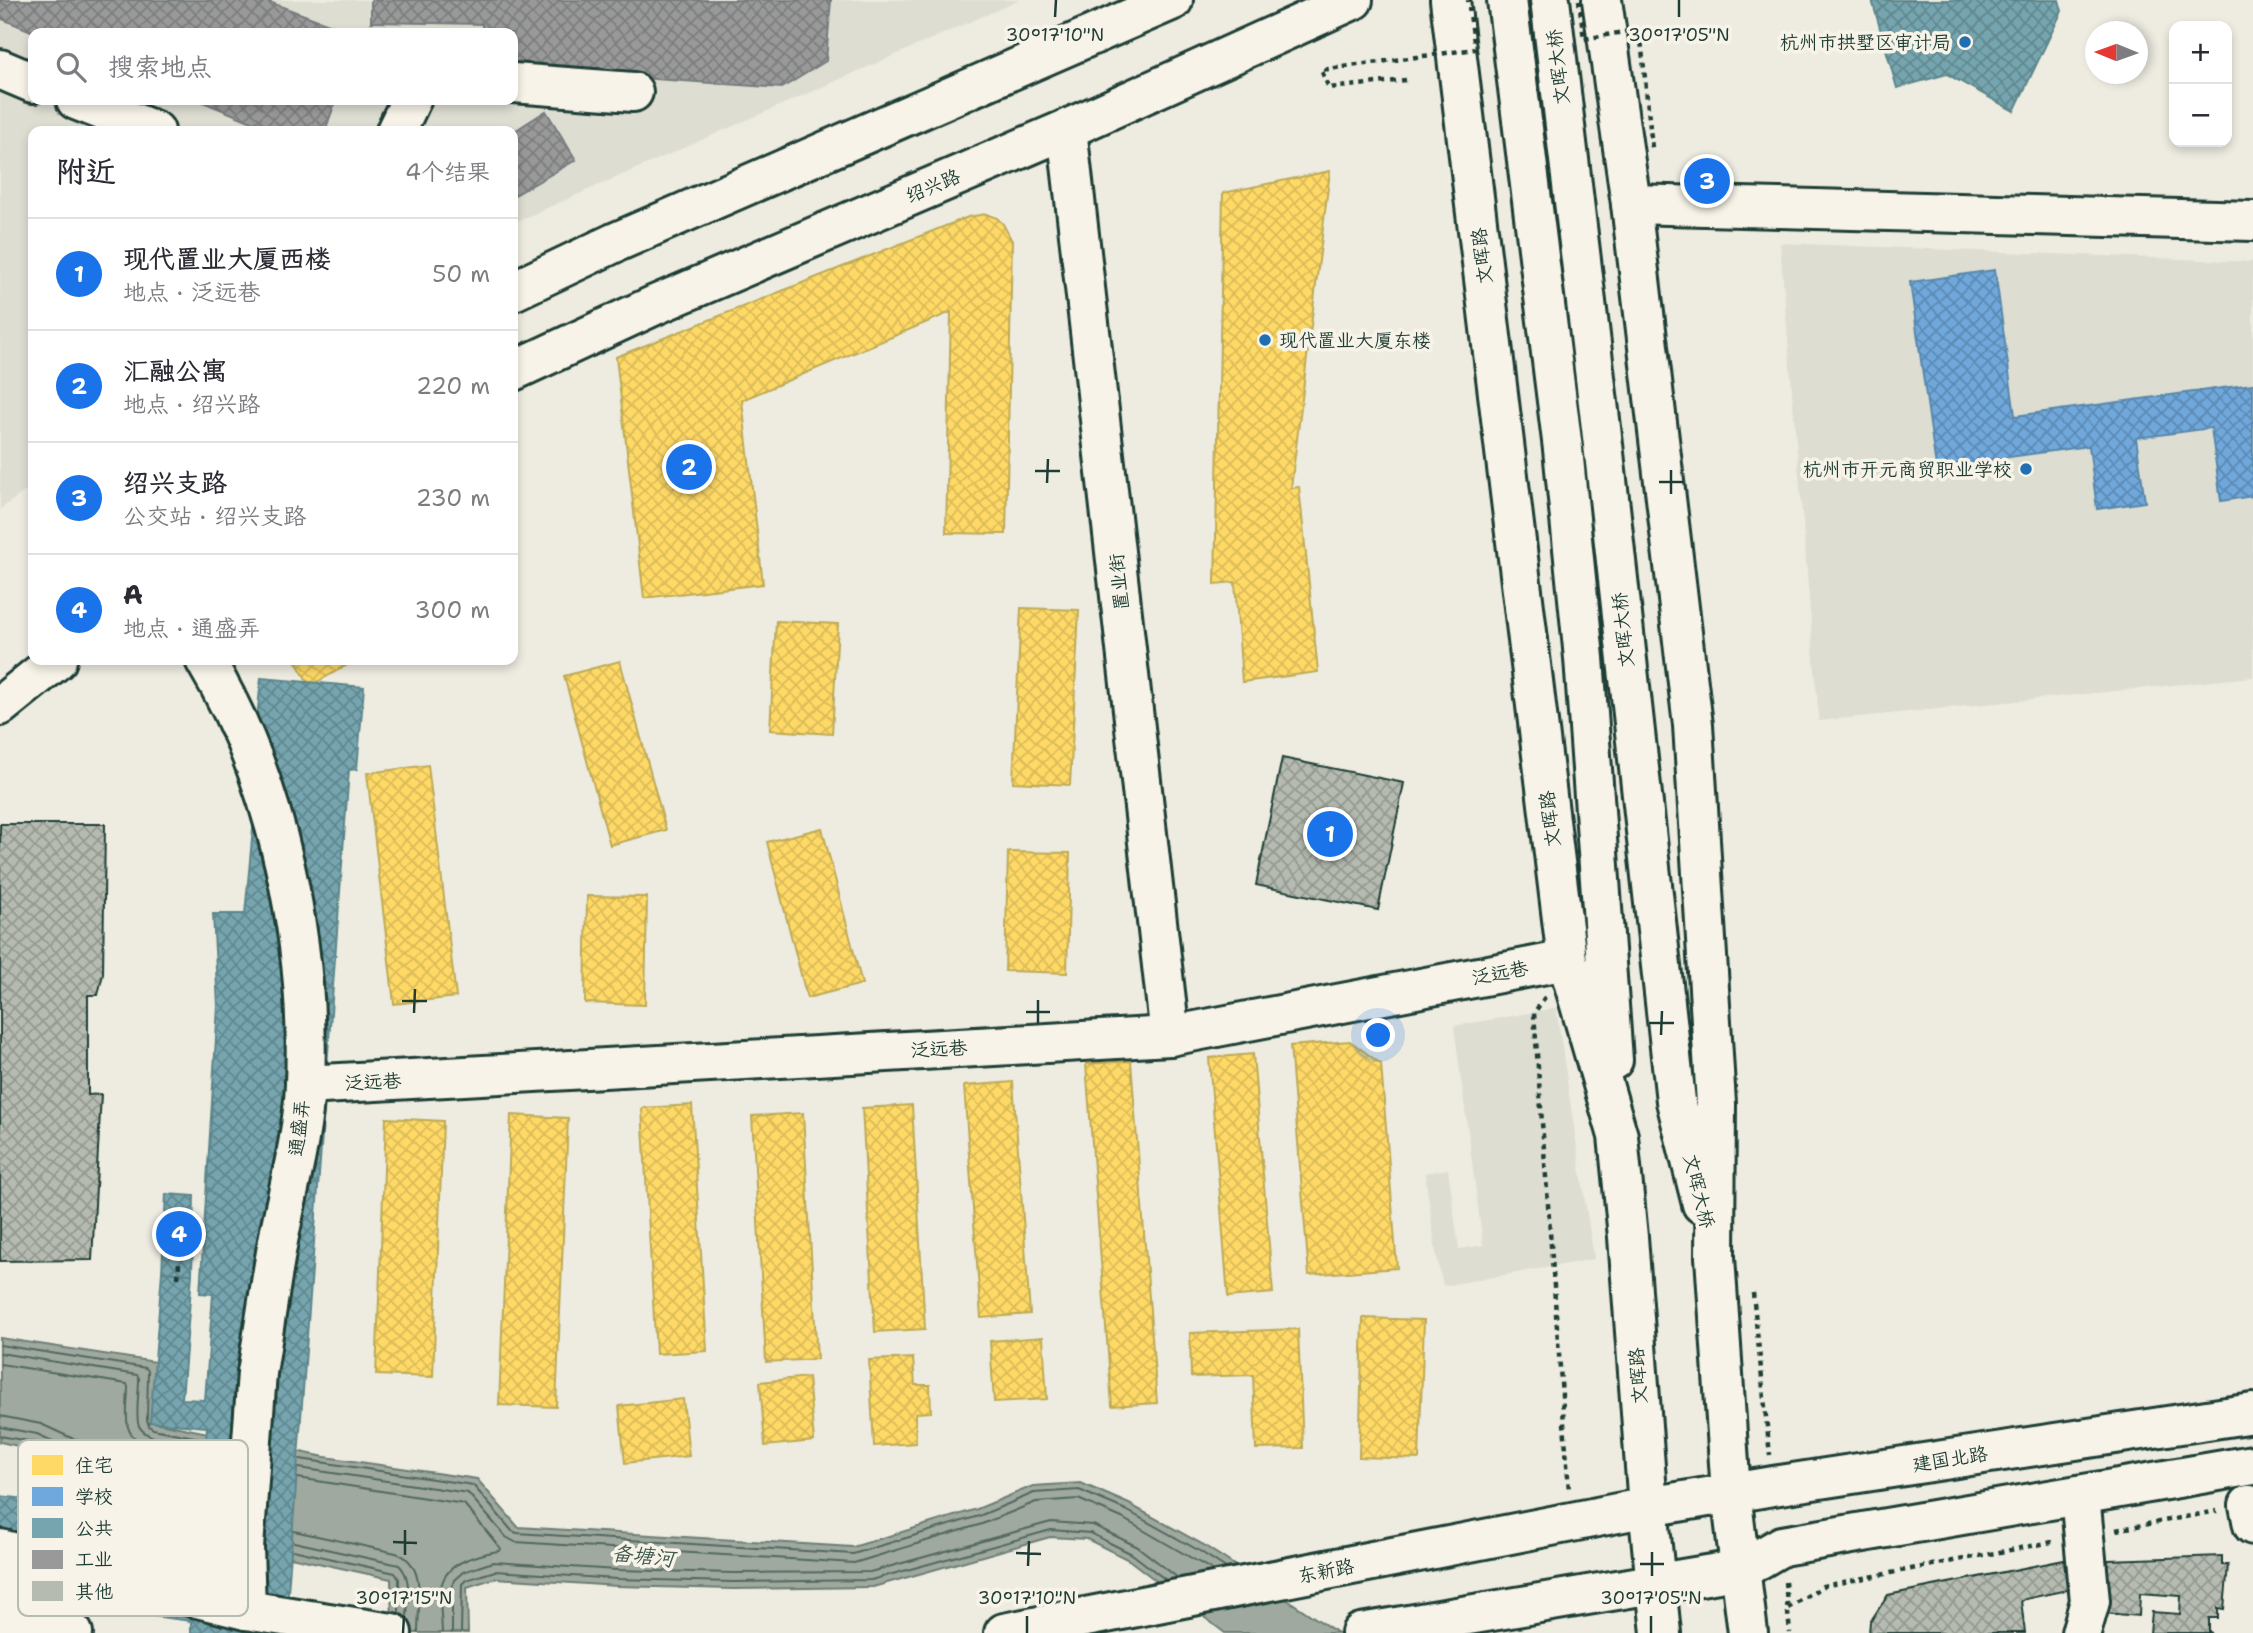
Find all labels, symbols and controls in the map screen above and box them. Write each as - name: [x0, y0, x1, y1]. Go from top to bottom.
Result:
- north arrow: [2085, 21, 2148, 84]
- map controls: [2169, 21, 2232, 147]
- button: +: [2169, 21, 2232, 84]
- text: 30°17'10"N: [1006, 23, 1104, 47]
- text: 30°17'05"N: [1628, 23, 1730, 47]
- search box: [28, 28, 518, 105]
- street label: 文晖大桥: [1541, 28, 1575, 106]
- place label: 杭州市拱墅区审计局: [1780, 30, 1951, 55]
- marker: 杭州市拱墅区审计局: [1957, 34, 1973, 50]
- icon: search: [52, 48, 90, 86]
- text: 搜索地点: [108, 49, 212, 84]
- button: −: [2169, 84, 2232, 147]
- text: 附近: [56, 151, 116, 192]
- pin: 3: [1684, 155, 1730, 207]
- text: 4个结果: [405, 157, 490, 187]
- street label: 绍兴路: [902, 163, 964, 209]
- street label: 文晖路: [1466, 226, 1498, 286]
- text: 现代置业大厦西楼: [123, 241, 331, 276]
- text: 1: [74, 259, 84, 289]
- text: 50 m: [432, 259, 490, 289]
- text: 地点 · 泛远巷: [123, 277, 260, 307]
- place label: 现代置业大厦东楼: [1279, 328, 1431, 353]
- marker: 现代置业大厦东楼: [1257, 332, 1273, 348]
- text: 汇融公寓: [123, 353, 227, 388]
- text: 2: [71, 371, 87, 401]
- text: 220 m: [416, 371, 490, 401]
- text: 地点 · 绍兴路: [123, 389, 260, 419]
- pin: 2: [666, 441, 712, 493]
- place label: 杭州市开元商贸职业学校: [1803, 457, 2012, 482]
- marker: 杭州市开元商贸职业学校: [2018, 461, 2034, 477]
- text: 绍兴支路: [123, 465, 227, 500]
- text: 3: [71, 483, 87, 513]
- text: 230 m: [416, 483, 490, 513]
- text: 公交站 · 绍兴支路: [123, 501, 306, 531]
- street label: 置业街: [1104, 552, 1134, 612]
- text: A: [123, 577, 143, 612]
- street label: 文晖大桥: [1607, 591, 1639, 669]
- text: 4: [71, 595, 87, 625]
- text: 300 m: [415, 595, 490, 625]
- text: 地点 · 通盛弄: [123, 613, 260, 643]
- street label: 文晖路: [1534, 789, 1566, 849]
- pin: 1: [1307, 808, 1353, 860]
- street label: 泛远巷: [1470, 955, 1530, 991]
- your location: [1361, 1018, 1395, 1052]
- street label: 泛远巷: [910, 1035, 968, 1063]
- street label: 泛远巷: [344, 1068, 402, 1096]
- street label: 通盛弄: [283, 1098, 315, 1158]
- street label: 文晖大桥: [1678, 1151, 1720, 1231]
- pin: 4: [156, 1208, 202, 1260]
- street label: 文晖路: [1624, 1347, 1652, 1405]
- legend: [18, 1440, 248, 1616]
- street label: 建国北路: [1911, 1441, 1989, 1477]
- text: 住宅: [75, 1453, 113, 1478]
- text: 学校: [75, 1484, 113, 1509]
- text: 公共: [75, 1516, 113, 1541]
- water label: 备塘河: [610, 1539, 679, 1574]
- text: 工业: [75, 1547, 113, 1572]
- street label: 东新路: [1296, 1553, 1356, 1589]
- text: 其他: [75, 1579, 113, 1604]
- text: 30°17'15"N: [356, 1586, 452, 1610]
- text: 30°17'10"N: [978, 1586, 1076, 1610]
- text: 30°17'05"N: [1600, 1586, 1702, 1610]

